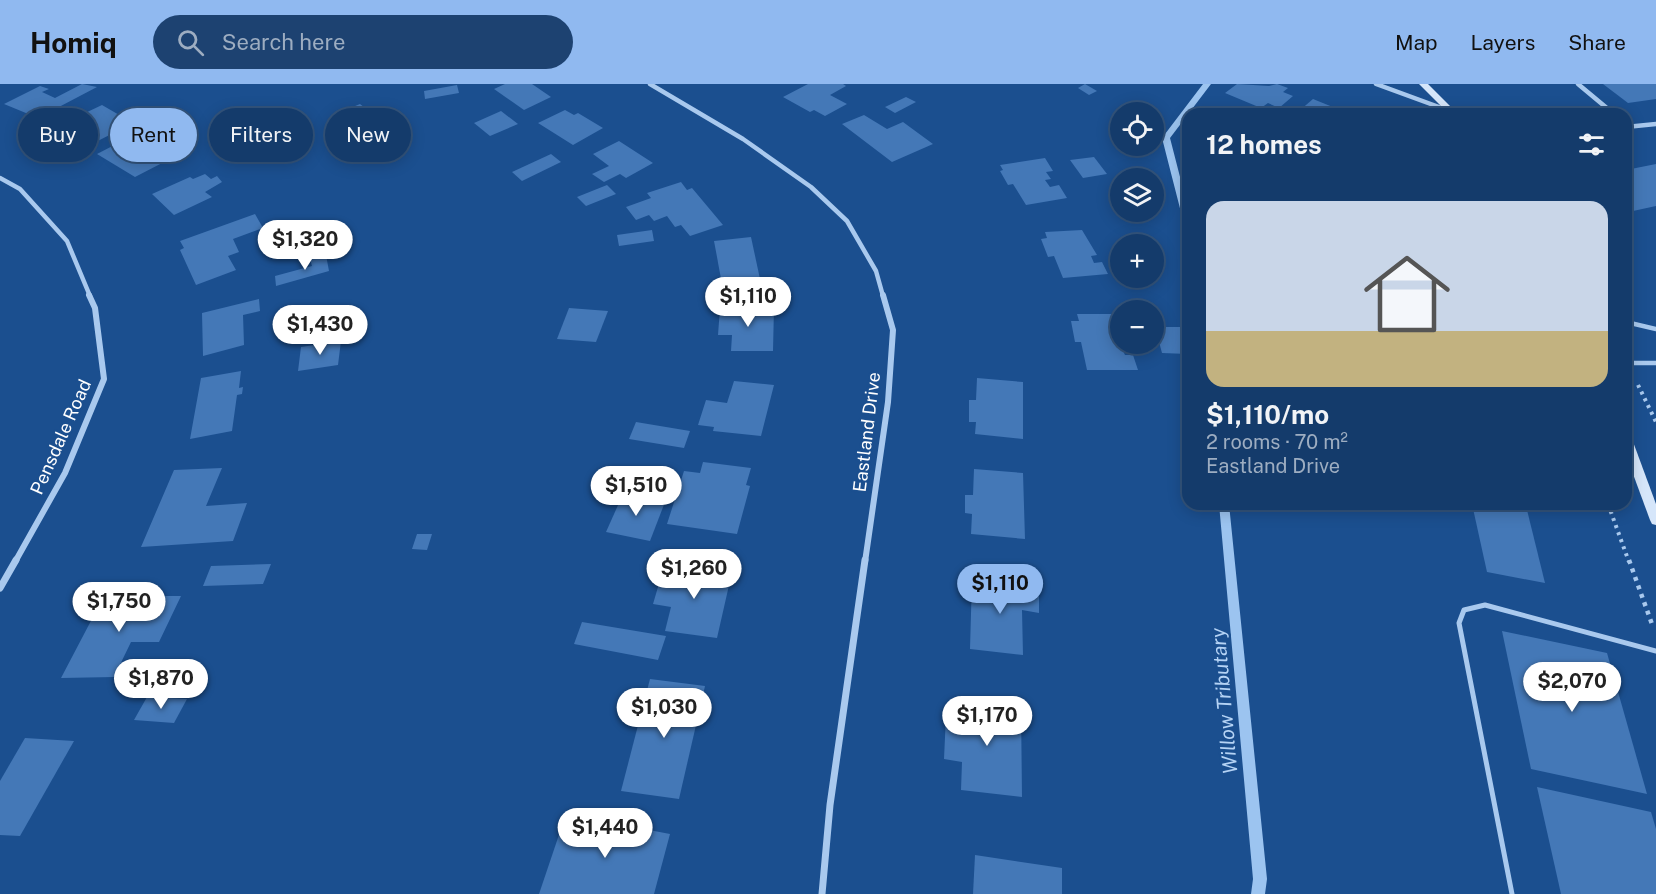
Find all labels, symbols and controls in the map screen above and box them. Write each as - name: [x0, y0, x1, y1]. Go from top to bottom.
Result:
- search box: [153, 15, 573, 69]
- text: Homiq: [30, 26, 117, 59]
- icon: search: [174, 26, 207, 59]
- text: Search here: [222, 29, 345, 55]
- text: Map: [1395, 30, 1438, 55]
- text: Layers: [1471, 30, 1535, 55]
- text: Share: [1568, 30, 1626, 55]
- map controls: [1110, 102, 1164, 354]
- button: locate: [1110, 102, 1164, 156]
- chip: Buy: [18, 108, 98, 162]
- chip: Rent: [110, 108, 197, 162]
- chip: Filters: [209, 108, 313, 162]
- chip: New: [325, 108, 411, 162]
- icon: filters: [1575, 128, 1608, 161]
- text: 12 homes: [1206, 129, 1322, 160]
- button: layers: [1110, 168, 1164, 222]
- pin: $1,320: [256, 220, 354, 271]
- text: $1,320: [272, 227, 338, 251]
- button: +: [1110, 234, 1164, 288]
- icon: home: [1353, 240, 1461, 348]
- pin: $1,110: [699, 277, 797, 328]
- text: $1,110: [719, 284, 777, 308]
- button: −: [1110, 300, 1164, 354]
- pin: $1,430: [271, 305, 369, 356]
- text: $1,430: [287, 312, 353, 336]
- street label: Eastland Drive: [849, 371, 884, 493]
- street label: Pensdale Road: [26, 376, 95, 498]
- text: $1,110/mo: [1206, 399, 1329, 430]
- text: 2 rooms · 70 m²: [1206, 430, 1348, 454]
- text: Eastland Drive: [1206, 454, 1340, 478]
- pin: $1,510: [587, 466, 685, 517]
- text: $1,510: [605, 473, 667, 497]
- pin: $1,260: [645, 549, 743, 600]
- text: $1,260: [661, 556, 727, 580]
- pin: $1,110: [951, 564, 1049, 615]
- text: $1,110: [971, 571, 1029, 595]
- pin: $1,750: [70, 582, 168, 633]
- text: $1,750: [87, 589, 151, 613]
- water label: Willow Tributary: [1206, 626, 1242, 775]
- pin: $1,870: [112, 659, 210, 710]
- pin: $2,070: [1523, 662, 1621, 713]
- text: $1,870: [128, 666, 194, 690]
- text: $2,070: [1537, 669, 1607, 693]
- pin: $1,030: [615, 688, 713, 739]
- text: $1,030: [631, 695, 697, 719]
- pin: $1,170: [938, 696, 1036, 747]
- text: $1,170: [956, 703, 1018, 727]
- pin: $1,440: [556, 808, 654, 859]
- text: $1,440: [572, 815, 638, 839]

